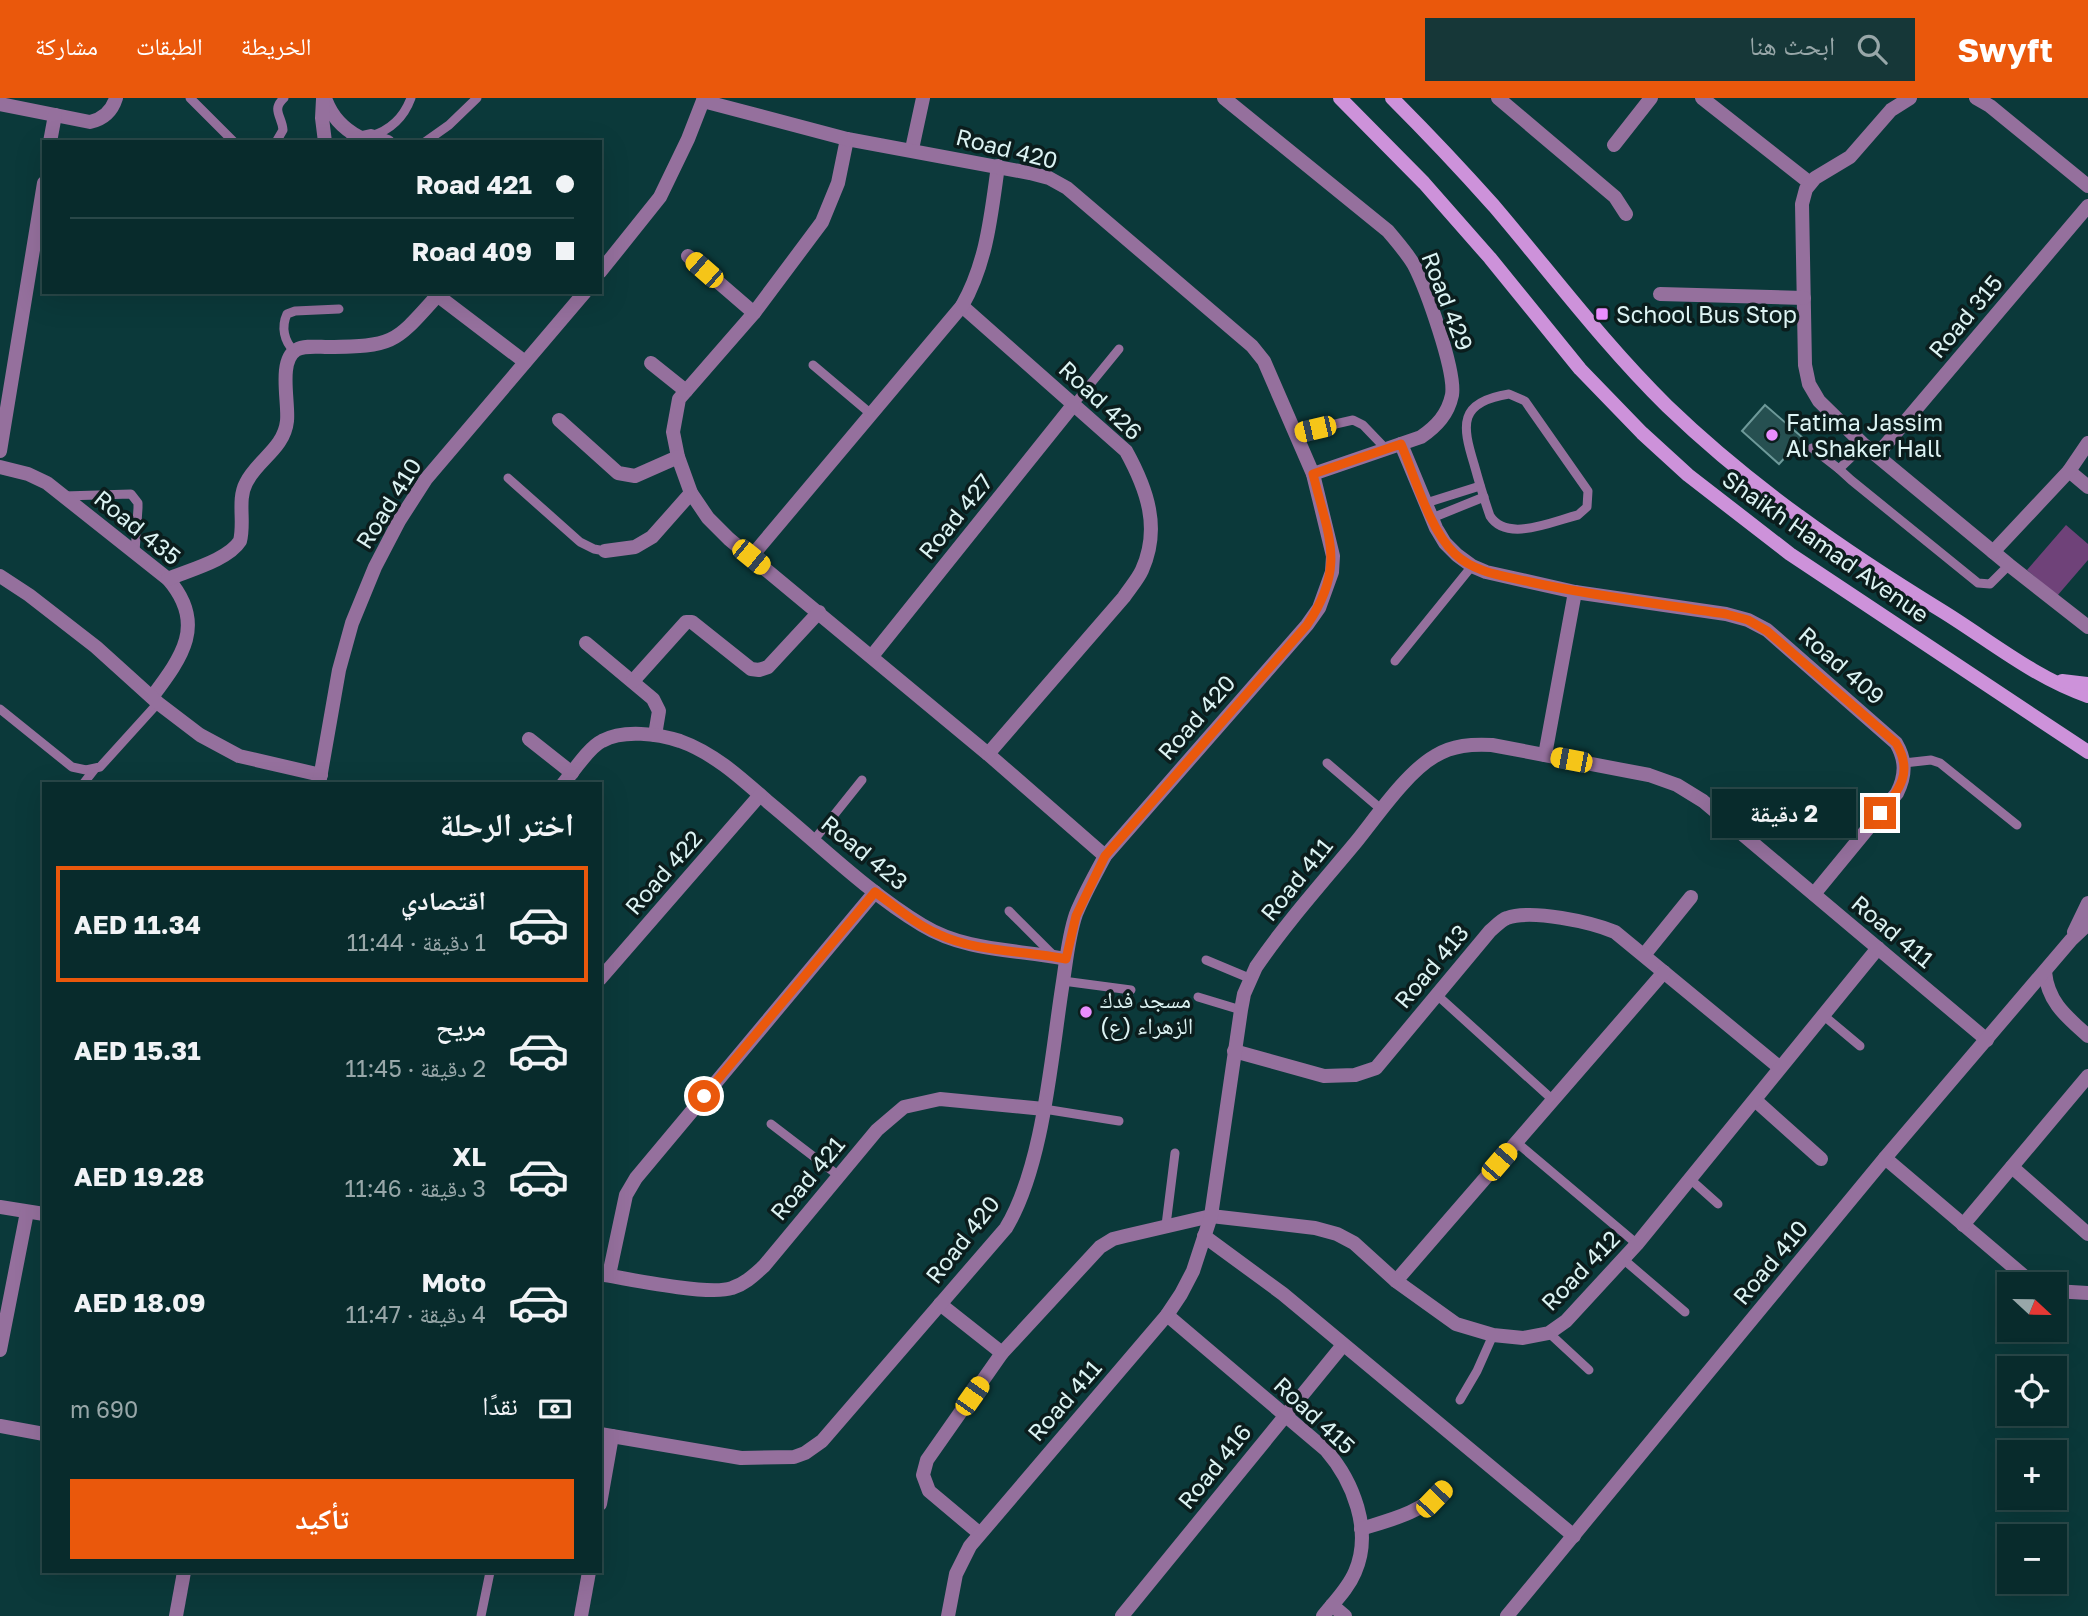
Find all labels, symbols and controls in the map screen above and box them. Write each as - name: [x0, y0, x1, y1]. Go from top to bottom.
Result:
- search box: [1425, 18, 1915, 81]
- text: ابحث هنا: [1749, 30, 1835, 61]
- icon: search: [1853, 30, 1891, 68]
- text: Swyft: [1957, 30, 2053, 69]
- text: مشاركة: [35, 31, 98, 60]
- text: الطبقات: [136, 31, 203, 60]
- text: الخريطة: [241, 31, 311, 60]
- street label: Road 420: [953, 122, 1061, 174]
- text: Road 421: [416, 169, 532, 200]
- text: Road 409: [411, 236, 532, 267]
- car: [682, 248, 727, 292]
- street label: Road 429: [1416, 248, 1480, 354]
- street label: Road 315: [1922, 269, 2008, 363]
- place label: School Bus Stop: [1616, 300, 1797, 328]
- marker: School Bus Stop: [1594, 306, 1610, 322]
- street label: Road 426: [1054, 355, 1148, 445]
- place label: Fatima Jassim Al Shaker Hall: [1786, 408, 1943, 462]
- car: [1293, 414, 1338, 444]
- marker: Fatima Jassim Al Shaker Hall: [1764, 427, 1780, 443]
- street label: Road 410: [349, 453, 427, 553]
- street label: Shaikh Hamad Avenue: [1717, 464, 1935, 628]
- street label: Road 427: [912, 468, 998, 564]
- street label: Road 435: [89, 484, 187, 570]
- car: [729, 536, 774, 578]
- street label: Road 409: [1793, 620, 1891, 710]
- street label: Road 420: [1151, 669, 1241, 765]
- car: [1549, 746, 1594, 774]
- callout: 2 دقيقة: [1712, 788, 1856, 838]
- route end: [1864, 797, 1896, 829]
- text: 2 دقيقة: [1750, 799, 1818, 827]
- text: اختر الرحلة: [440, 805, 574, 843]
- street label: Road 423: [816, 809, 914, 895]
- street label: Road 422: [619, 824, 707, 920]
- street label: Road 411: [1254, 832, 1338, 926]
- text: اقتصادي: [401, 885, 486, 916]
- street label: Road 411: [1846, 889, 1940, 973]
- icon: car: [507, 893, 570, 956]
- text: AED 11.34: [74, 909, 201, 940]
- street label: Road 413: [1388, 918, 1474, 1014]
- text: 1 دقيقة · 11:44: [347, 928, 486, 956]
- place label: مسجد فدك الزهراء (ع): [1100, 985, 1193, 1041]
- marker: مسجد فدك الزهراء (ع): [1078, 1004, 1094, 1020]
- text: مريح: [436, 1011, 486, 1042]
- icon: car: [507, 1019, 570, 1082]
- text: AED 15.31: [74, 1035, 201, 1066]
- text: 2 دقيقة · 11:45: [345, 1054, 486, 1082]
- route start: [688, 1080, 720, 1112]
- street label: Road 421: [764, 1130, 850, 1226]
- car: [1478, 1139, 1521, 1185]
- text: XL: [452, 1141, 486, 1172]
- icon: car: [507, 1145, 570, 1208]
- text: AED 19.28: [74, 1161, 205, 1192]
- text: 3 دقيقة · 11:46: [344, 1174, 486, 1202]
- street label: Road 420: [919, 1190, 1005, 1288]
- street label: Road 410: [1727, 1214, 1813, 1310]
- street label: Road 412: [1535, 1224, 1625, 1316]
- text: Moto: [421, 1267, 486, 1298]
- icon: car: [507, 1271, 570, 1334]
- north arrow: [1997, 1272, 2067, 1342]
- map controls: [1997, 1272, 2067, 1594]
- text: AED 18.09: [74, 1287, 206, 1318]
- text: 4 دقيقة · 11:47: [346, 1300, 486, 1328]
- street label: Road 411: [1021, 1354, 1107, 1446]
- button: locate: [1997, 1356, 2067, 1426]
- street label: Road 415: [1269, 1370, 1361, 1460]
- car: [952, 1373, 993, 1419]
- text: نقدًا: [482, 1390, 518, 1421]
- icon: cash: [536, 1390, 574, 1428]
- text: 690 m: [70, 1395, 138, 1423]
- street label: Road 416: [1171, 1418, 1257, 1514]
- button: +: [1997, 1440, 2067, 1510]
- car: [1412, 1477, 1457, 1521]
- button: تأكيد: [70, 1479, 574, 1559]
- button: −: [1997, 1524, 2067, 1594]

